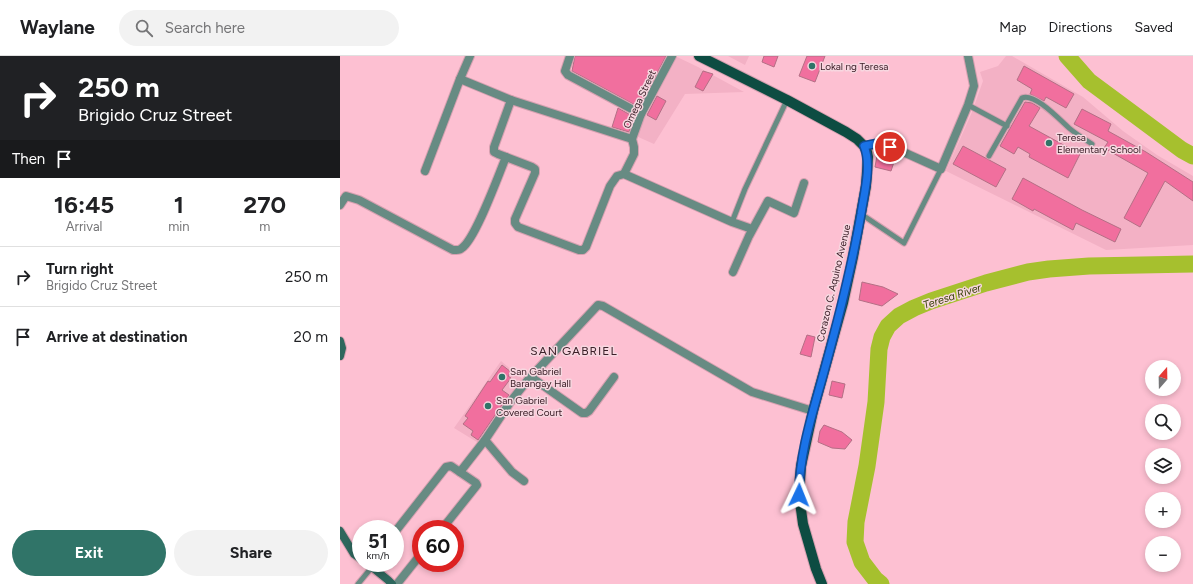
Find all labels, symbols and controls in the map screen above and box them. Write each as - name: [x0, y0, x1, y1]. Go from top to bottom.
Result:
- search box: [119, 10, 399, 46]
- text: Waylane: [20, 16, 95, 39]
- icon: search: [133, 17, 155, 39]
- text: Search here: [165, 19, 245, 37]
- text: Map: [999, 19, 1027, 36]
- text: Directions: [1049, 19, 1112, 36]
- text: Saved: [1134, 19, 1173, 36]
- place label: Lokal ng Teresa: [820, 60, 888, 73]
- marker: Lokal ng Teresa: [807, 61, 817, 71]
- street label: Omega Street: [620, 68, 659, 131]
- text: 250 m: [78, 70, 160, 104]
- icon: right: [12, 72, 64, 124]
- text: Brigido Cruz Street: [78, 104, 232, 126]
- pin: [873, 130, 907, 164]
- place label: Teresa Elementary School: [1057, 131, 1141, 156]
- icon: arrive: [879, 136, 901, 158]
- marker: Teresa Elementary School: [1044, 138, 1054, 148]
- icon: arrive: [53, 148, 75, 170]
- text: Then: [12, 150, 45, 168]
- text: 16:45: [54, 190, 114, 219]
- text: 1: [174, 190, 184, 219]
- text: 270: [243, 190, 286, 219]
- text: Arrival: [66, 219, 102, 234]
- text: min: [168, 219, 189, 234]
- text: m: [259, 219, 270, 234]
- street label: Corazon C. Aquino Avenue: [814, 223, 853, 343]
- text: Turn right: [46, 260, 114, 278]
- icon: right: [12, 266, 34, 288]
- text: 250 m: [285, 268, 328, 286]
- text: Brigido Cruz Street: [46, 278, 157, 293]
- water label: Teresa River: [921, 281, 984, 312]
- icon: arrive: [12, 326, 34, 348]
- text: Arrive at destination: [46, 328, 187, 346]
- text: 20 m: [294, 328, 328, 346]
- district label: SAN GABRIEL: [530, 344, 618, 358]
- north arrow: [1145, 360, 1181, 396]
- map controls: [1145, 360, 1181, 572]
- place label: San Gabriel Barangay Hall: [510, 365, 571, 390]
- marker: San Gabriel Barangay Hall: [497, 372, 507, 382]
- place label: San Gabriel Covered Court: [496, 394, 563, 419]
- marker: San Gabriel Covered Court: [483, 401, 493, 411]
- button: search: [1145, 404, 1181, 440]
- button: layers: [1145, 448, 1181, 484]
- position arrow: [778, 474, 820, 516]
- button: +: [1145, 492, 1181, 528]
- speed limit sign: 60: [412, 520, 464, 572]
- text: 51: [368, 529, 388, 553]
- button: Exit: [12, 530, 166, 576]
- button: Share: [174, 530, 328, 576]
- button: −: [1145, 536, 1181, 572]
- text: km/h: [367, 549, 389, 562]

